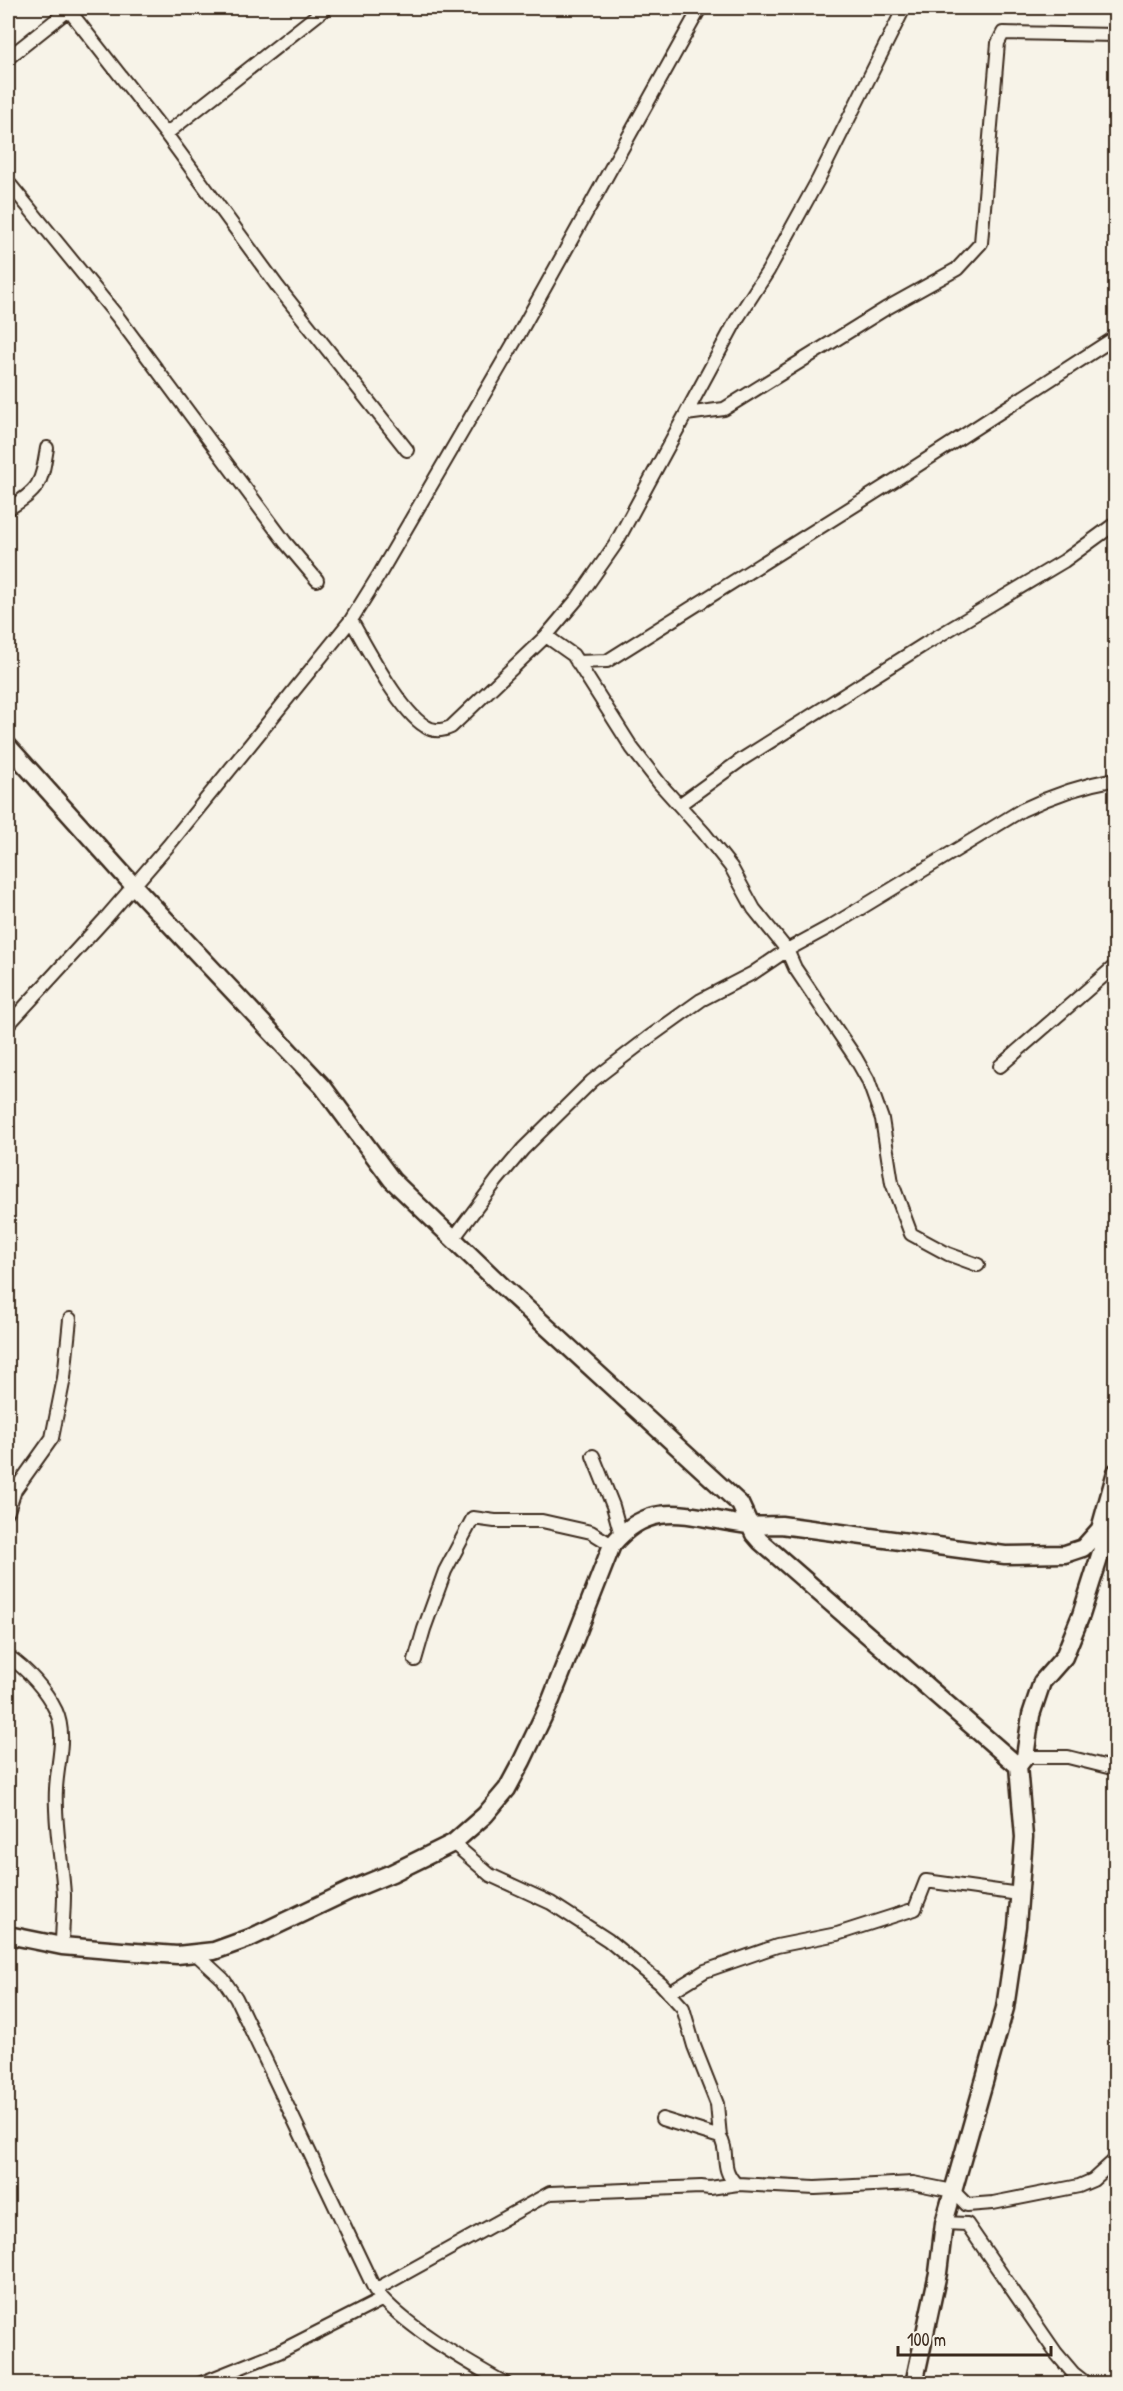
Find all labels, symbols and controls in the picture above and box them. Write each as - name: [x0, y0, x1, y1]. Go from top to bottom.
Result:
- scale bar: [898, 2319, 1051, 2357]
- text: 100 m: [907, 2327, 946, 2352]

